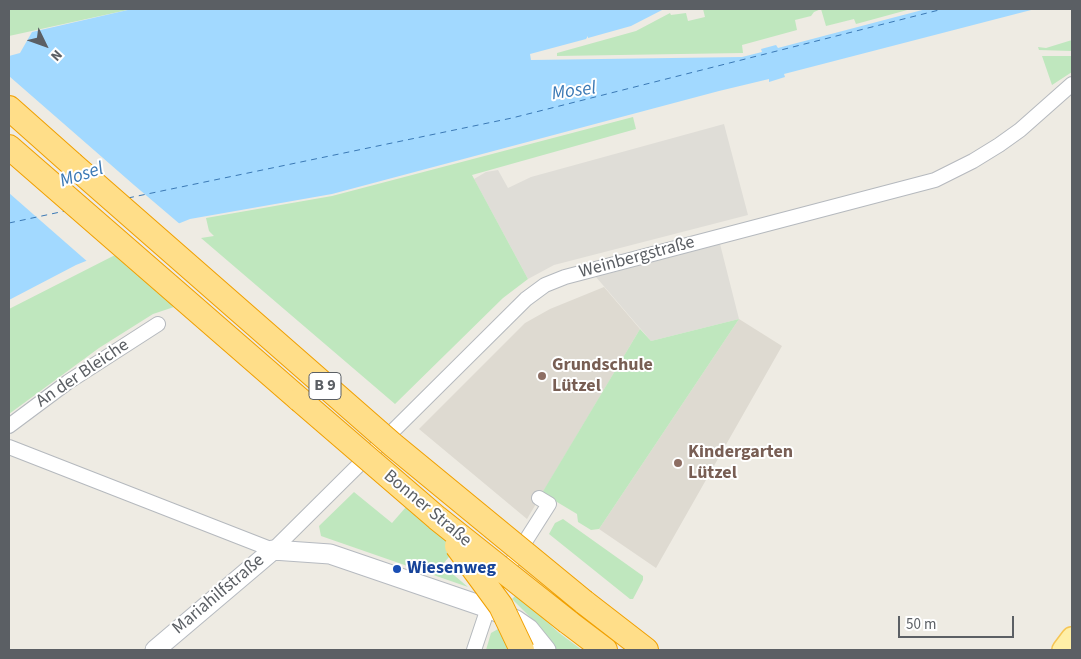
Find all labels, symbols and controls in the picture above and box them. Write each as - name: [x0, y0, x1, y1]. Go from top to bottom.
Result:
- north arrow: [20, 20, 70, 70]
- text: N: [46, 45, 67, 65]
- water label: Mosel: [550, 78, 598, 106]
- water label: Mosel: [57, 158, 107, 194]
- street label: Weinbergstraße: [577, 232, 697, 284]
- street label: An der Bleiche: [32, 335, 134, 413]
- place label: Grundschule Lützel: [552, 355, 653, 398]
- marker: Grundschule Lützel: [536, 370, 548, 382]
- road number: B 9: [309, 372, 341, 400]
- place label: Kindergarten Lützel: [688, 442, 793, 484]
- marker: Kindergarten Lützel: [672, 457, 684, 469]
- street label: Bonner Straße: [379, 466, 475, 552]
- street label: Mariahilfstraße: [169, 550, 269, 640]
- place label: Wiesenweg: [407, 558, 496, 580]
- marker: Wiesenweg: [391, 563, 403, 575]
- scale bar: [901, 606, 1017, 638]
- text: 50 m: [906, 614, 936, 635]

